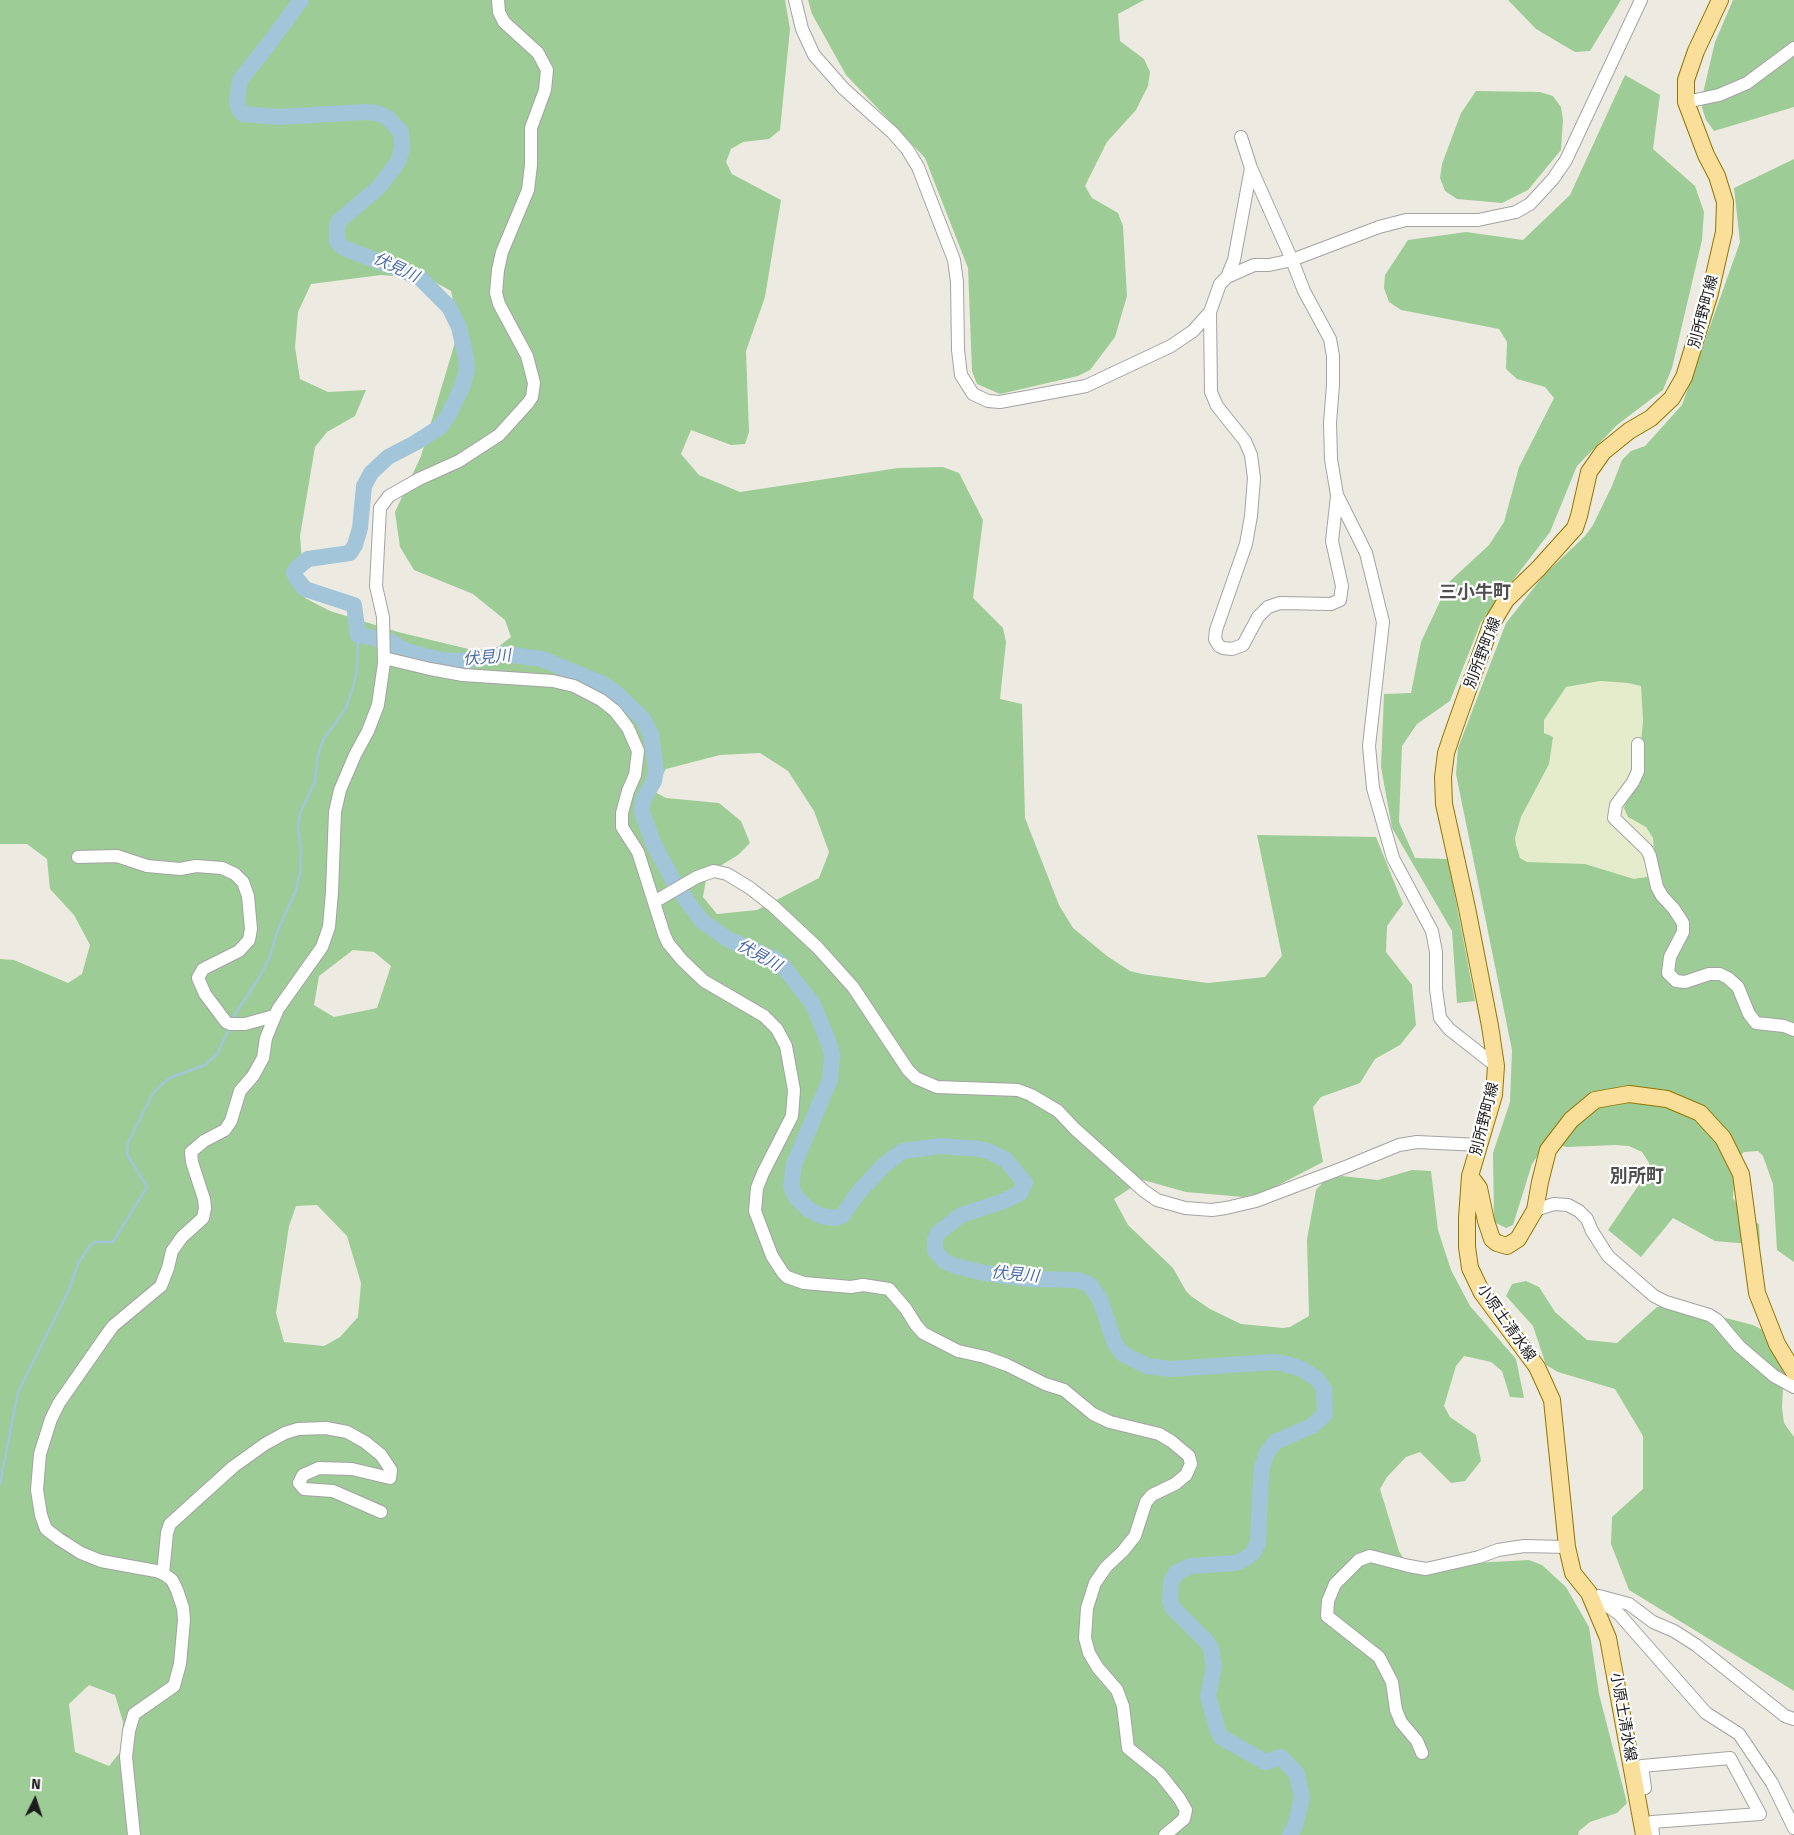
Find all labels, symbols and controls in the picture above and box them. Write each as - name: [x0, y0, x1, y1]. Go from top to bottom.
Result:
- water label: 伏見川: [370, 249, 422, 287]
- street label: 別所野町線: [1686, 273, 1722, 351]
- district label: 三小牛町: [1439, 582, 1511, 604]
- street label: 別所野町線: [1461, 615, 1505, 691]
- water label: 伏見川: [462, 646, 512, 670]
- water label: 伏見川: [733, 936, 785, 976]
- street label: 別所野町線: [1467, 1080, 1503, 1158]
- district label: 別所町: [1610, 1166, 1664, 1188]
- water label: 伏見川: [990, 1263, 1040, 1287]
- street label: 小原土清水線: [1473, 1281, 1539, 1365]
- street label: 小原土清水線: [1606, 1671, 1640, 1763]
- north arrow: [10, 1775, 60, 1825]
- text: N: [31, 1776, 41, 1793]

